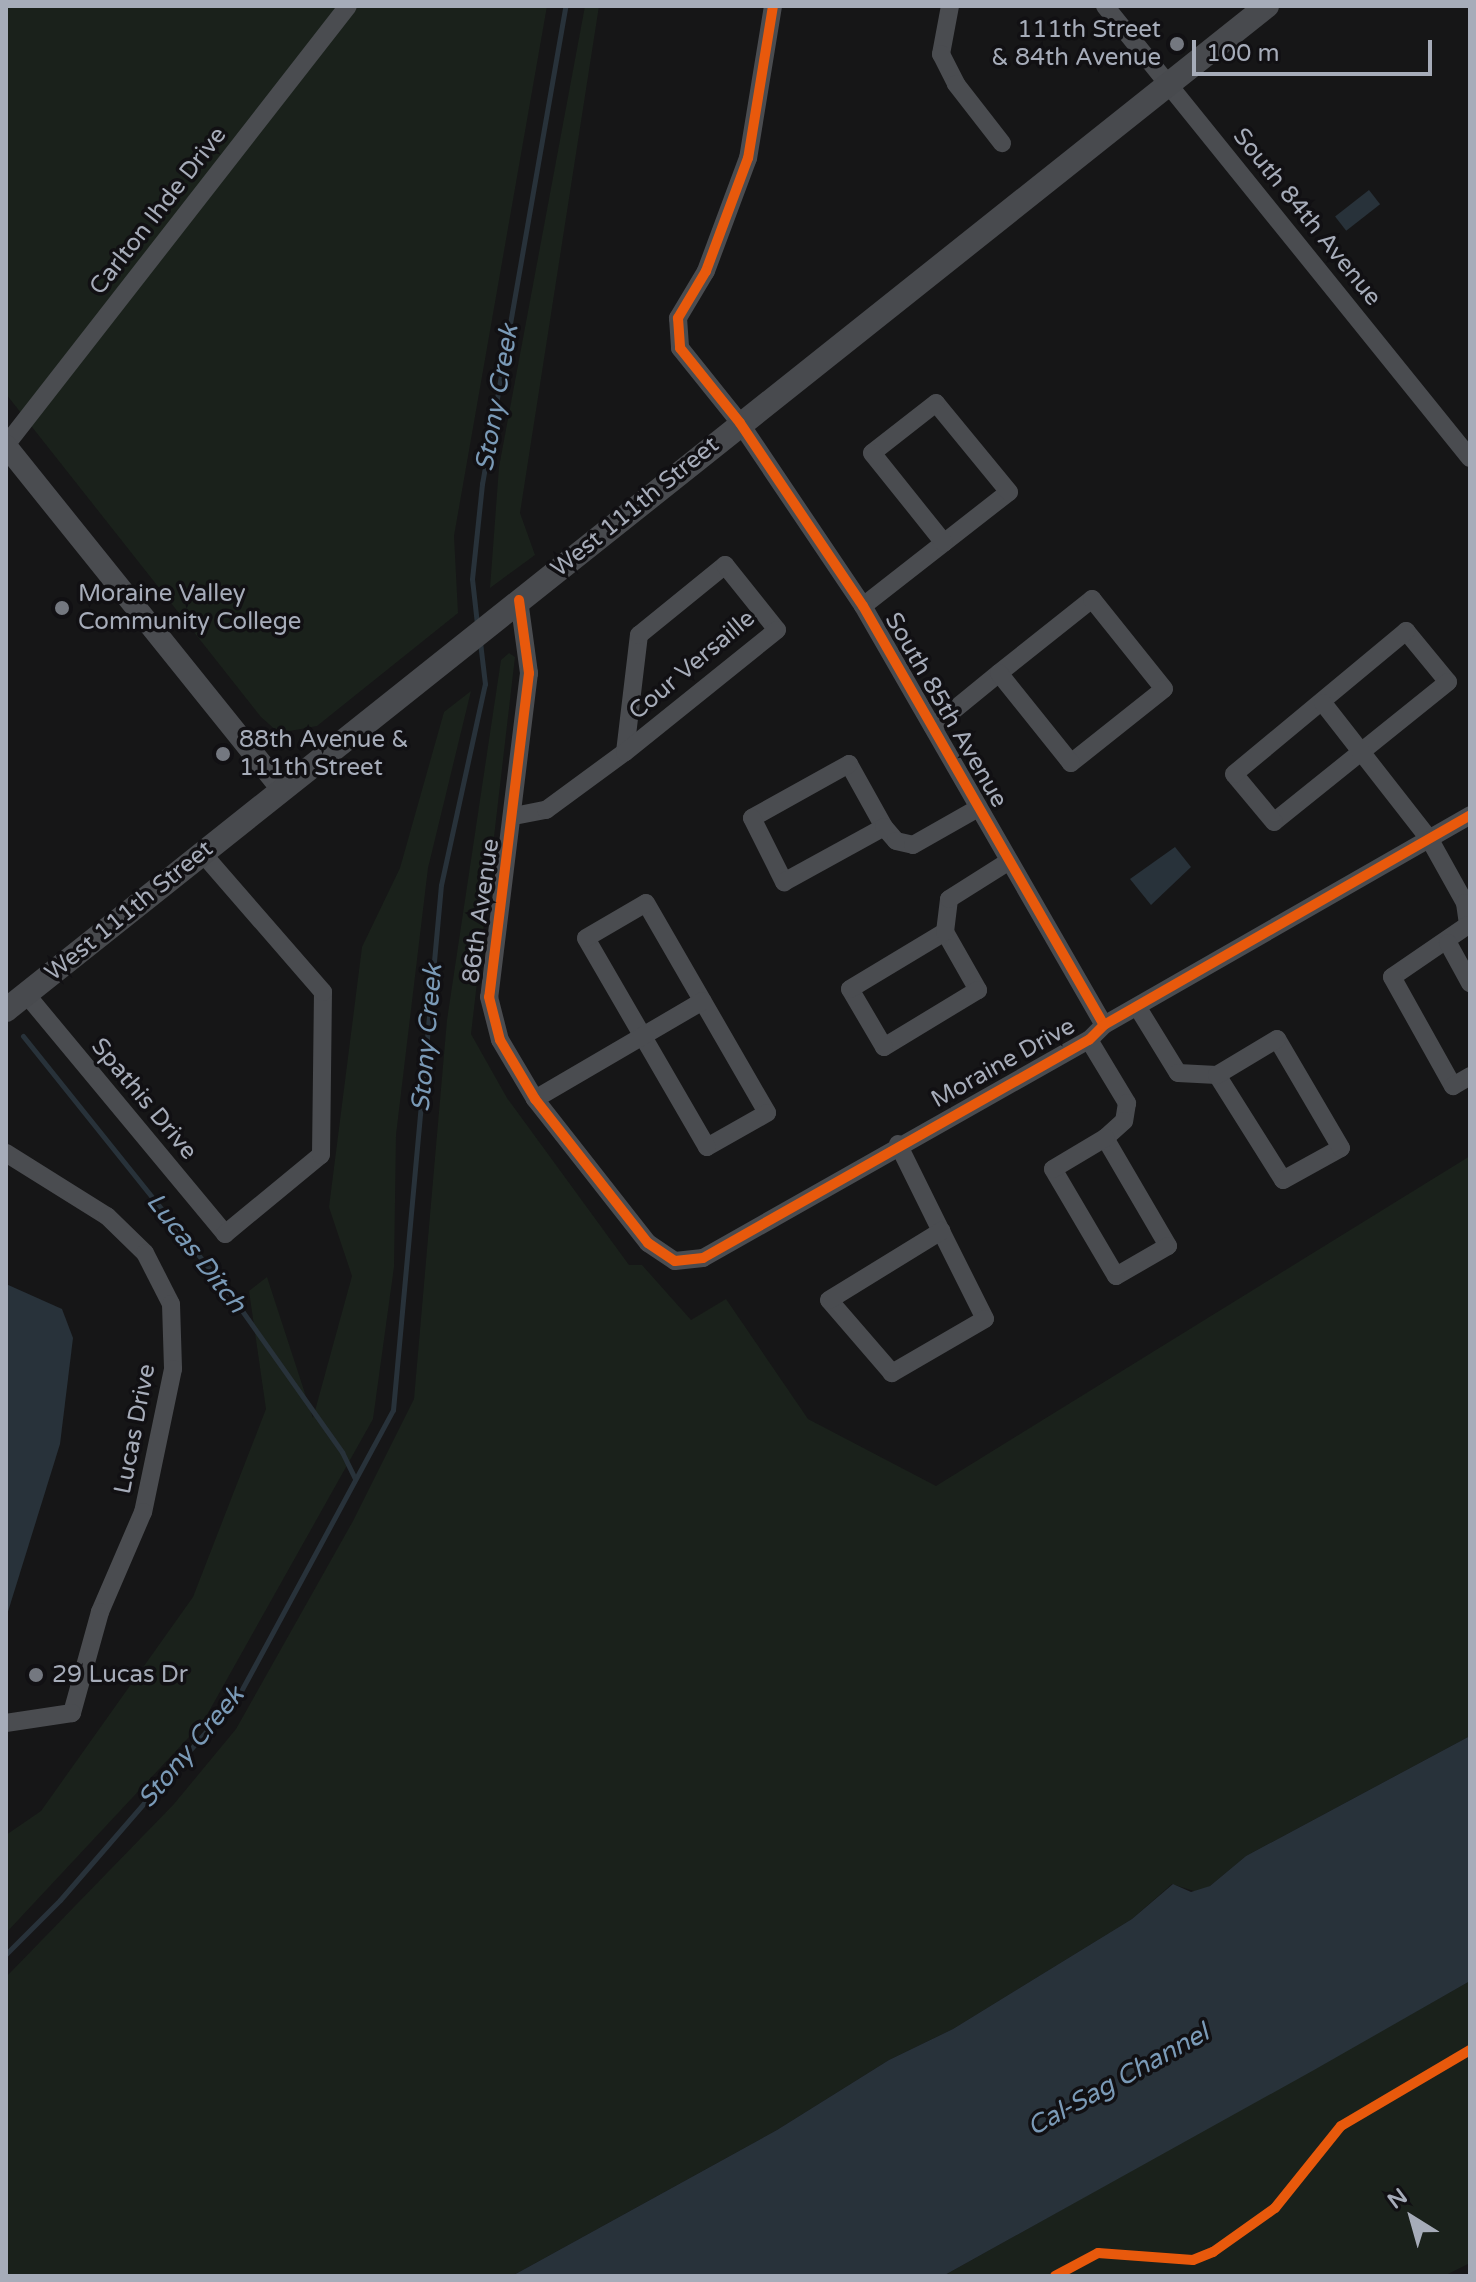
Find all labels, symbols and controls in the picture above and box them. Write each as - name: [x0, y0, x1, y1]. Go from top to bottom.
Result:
- place label: 111th Street & 84th Avenue: [991, 16, 1161, 72]
- scale bar: [1196, 24, 1436, 74]
- marker: 111th Street & 84th Avenue: [1168, 35, 1186, 53]
- text: 100 m: [1206, 39, 1280, 68]
- street label: Carlton Ihde Drive: [84, 121, 232, 301]
- street label: South 84th Avenue: [1227, 122, 1387, 312]
- water label: Stony Creek: [469, 322, 525, 474]
- street label: West 111th Street: [545, 431, 725, 583]
- place label: Moraine Valley Community College: [78, 580, 301, 636]
- marker: Moraine Valley Community College: [53, 599, 71, 617]
- street label: Cour Versaille: [623, 604, 761, 726]
- street label: South 85th Avenue: [879, 608, 1013, 812]
- place label: 88th Avenue & 111th Street: [239, 726, 409, 782]
- marker: 88th Avenue & 111th Street: [214, 745, 232, 763]
- street label: West 111th Street: [39, 835, 219, 987]
- street label: 86th Avenue: [457, 837, 505, 985]
- water label: Stony Creek: [405, 963, 449, 1113]
- street label: Moraine Drive: [926, 1012, 1080, 1114]
- street label: Spathis Drive: [85, 1032, 203, 1166]
- water label: Lucas Ditch: [139, 1187, 253, 1319]
- street label: Lucas Drive: [108, 1362, 162, 1496]
- place label: 29 Lucas Dr: [52, 1661, 188, 1689]
- marker: 29 Lucas Dr: [27, 1666, 45, 1684]
- water label: Stony Creek: [131, 1680, 251, 1814]
- water label: Cal-Sag Channel: [1022, 2017, 1214, 2143]
- north arrow: [1372, 2178, 1452, 2258]
- text: N: [1383, 2183, 1412, 2215]

